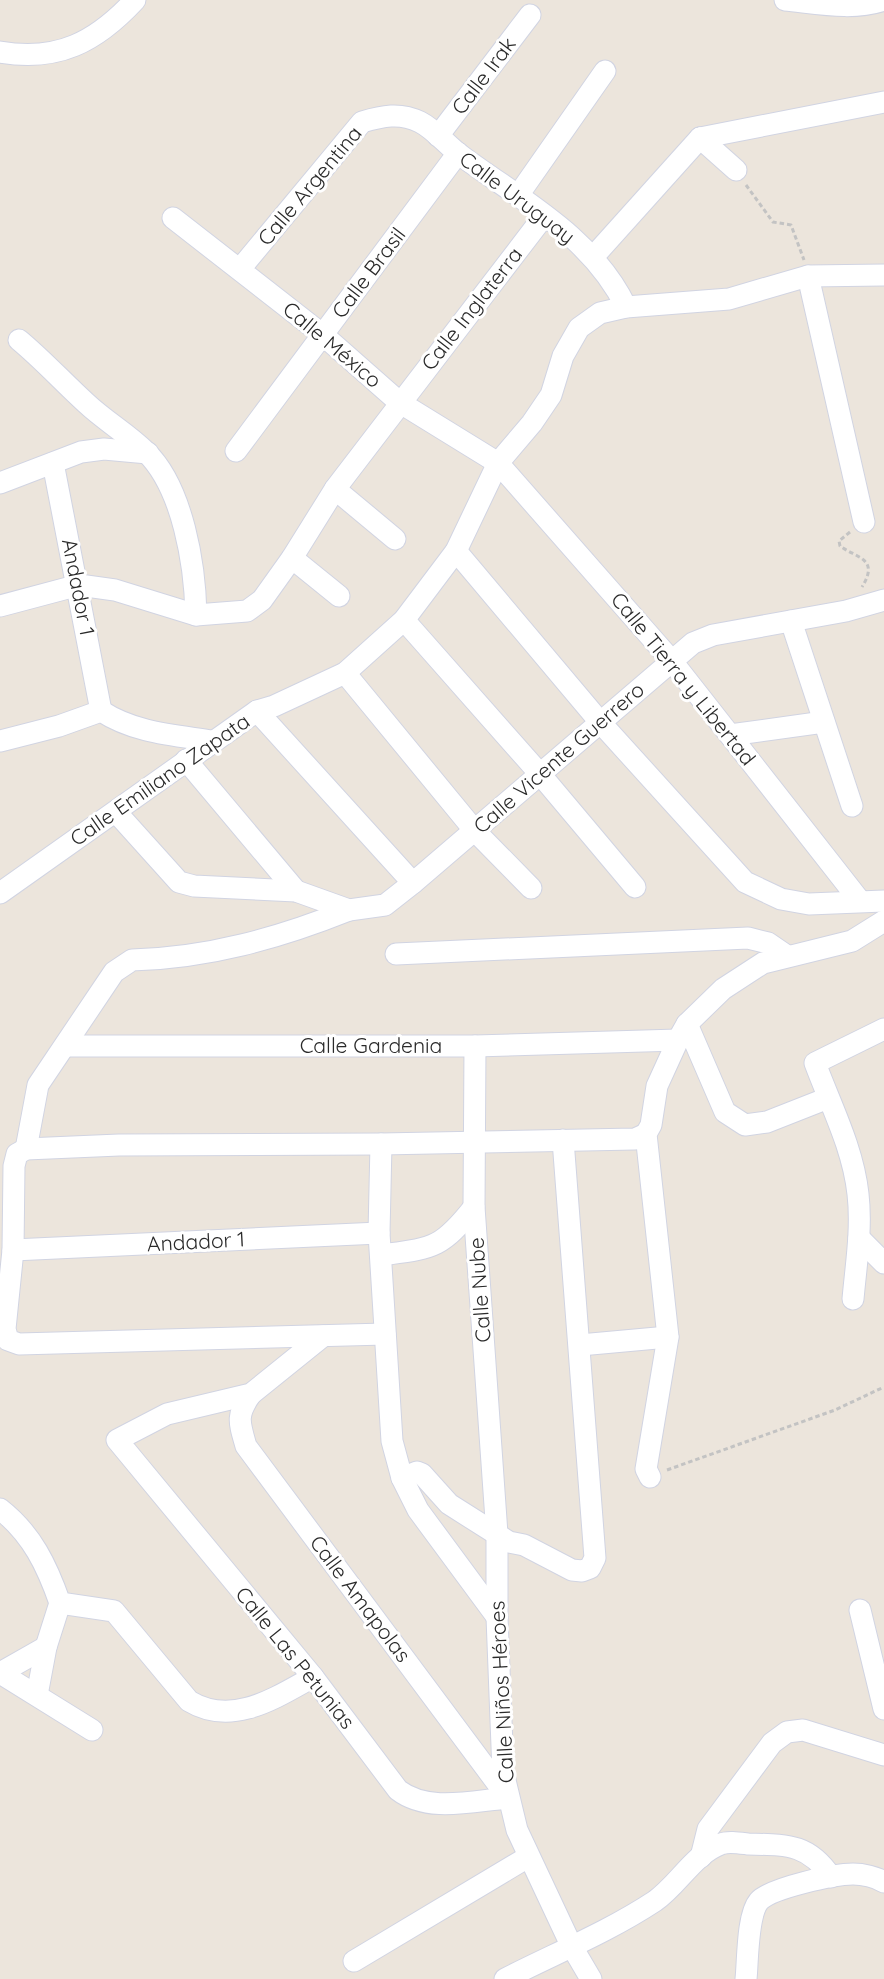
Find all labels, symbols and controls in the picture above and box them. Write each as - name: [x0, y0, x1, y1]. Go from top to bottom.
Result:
- street label: Calle Irak: [446, 31, 521, 119]
- street label: Calle Argentina: [252, 120, 367, 250]
- street label: Calle Uruguay: [455, 145, 580, 249]
- street label: Calle Brasil: [326, 222, 411, 323]
- street label: Calle Inglaterra: [415, 242, 527, 375]
- street label: Calle México: [278, 295, 387, 393]
- street label: Andador 1: [57, 536, 101, 637]
- street label: Calle Tierra y Libertad: [606, 586, 762, 770]
- street label: Calle Vicente Guerrero: [468, 676, 649, 838]
- street label: Calle Emiliano Zapata: [65, 707, 254, 851]
- street label: Calle Gardenia: [300, 1032, 442, 1058]
- street label: Andador 1: [146, 1225, 246, 1257]
- street label: Calle Nube: [462, 1237, 496, 1344]
- street label: Calle Amapolas: [305, 1530, 417, 1667]
- street label: Calle Las Petunias: [230, 1581, 361, 1734]
- street label: Calle Niños Héroes: [483, 1600, 519, 1784]

